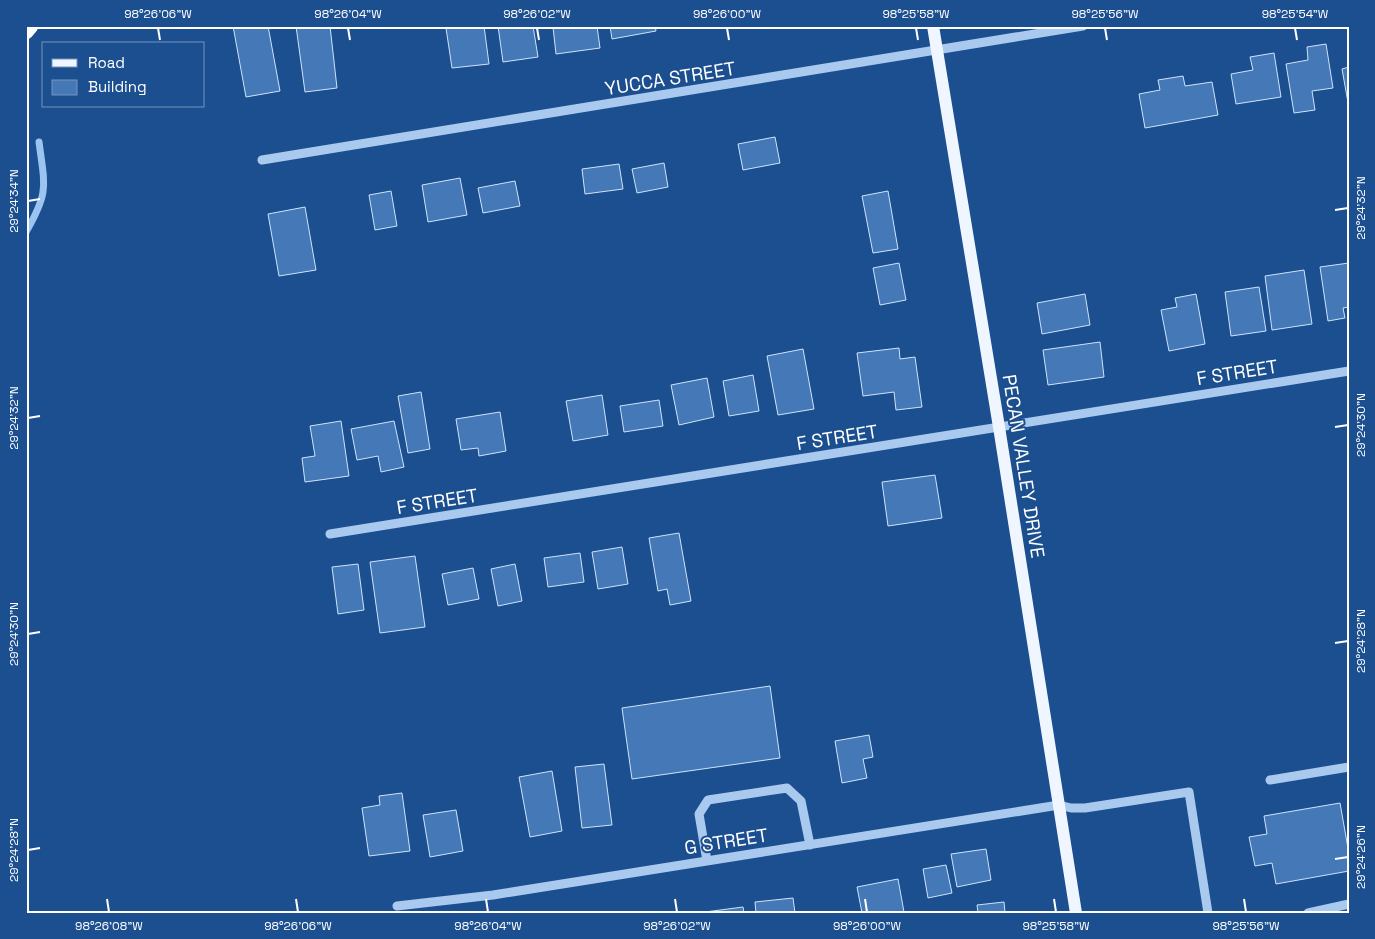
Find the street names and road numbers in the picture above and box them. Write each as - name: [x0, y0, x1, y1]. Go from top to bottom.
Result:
- street label: YUCCA STREET: [603, 56, 737, 101]
- street label: F STREET: [1195, 354, 1279, 391]
- street label: PECAN VALLEY DRIVE: [997, 373, 1050, 560]
- street label: F STREET: [795, 419, 879, 456]
- street label: F STREET: [395, 483, 479, 520]
- street label: G STREET: [683, 823, 770, 860]

